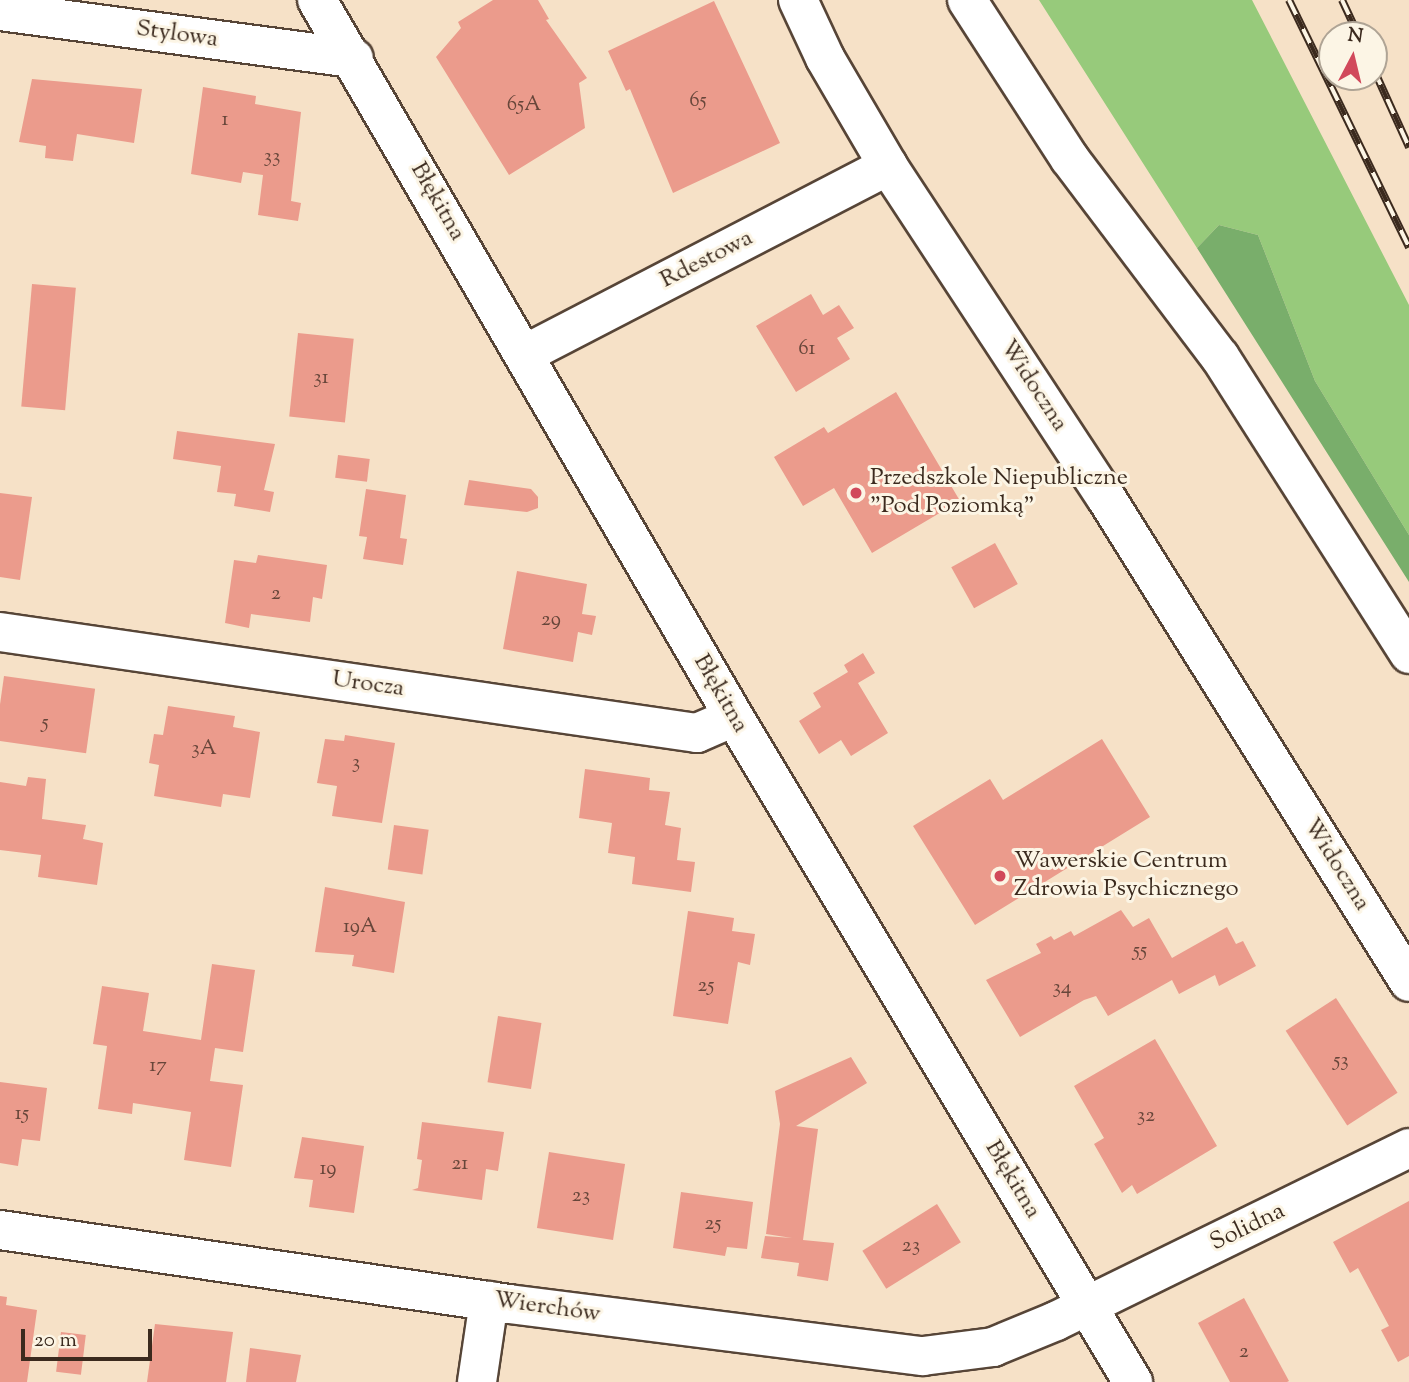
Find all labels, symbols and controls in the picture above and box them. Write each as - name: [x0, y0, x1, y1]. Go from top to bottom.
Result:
- street label: Stylowa: [134, 15, 220, 55]
- north arrow: [1318, 21, 1388, 91]
- text: N: [1346, 22, 1365, 51]
- house number: 65: [689, 88, 707, 114]
- house number: 65A: [507, 92, 541, 118]
- house number: 1: [221, 107, 229, 133]
- house number: 33: [264, 144, 280, 170]
- street label: Błękitna: [403, 158, 471, 246]
- street label: Rdestowa: [656, 224, 758, 296]
- street label: Widoczna: [993, 335, 1073, 437]
- house number: 61: [798, 336, 816, 362]
- house number: 31: [313, 365, 329, 391]
- place label: Przedszkole Niepubliczne "Pod Poziomką": [870, 465, 1128, 521]
- marker: Przedszkole Niepubliczne "Pod Poziomką": [848, 485, 864, 501]
- house number: 2: [271, 581, 281, 607]
- house number: 29: [541, 607, 561, 633]
- street label: Błękitna: [686, 650, 754, 738]
- street label: Urocza: [330, 666, 406, 704]
- house number: 5: [41, 710, 49, 736]
- house number: 3A: [191, 736, 217, 762]
- house number: 3: [352, 750, 360, 776]
- street label: Widoczna: [1296, 813, 1376, 917]
- place label: Wawerskie Centrum Zdrowia Psychicznego: [1014, 848, 1239, 904]
- marker: Wawerskie Centrum Zdrowia Psychicznego: [992, 868, 1008, 884]
- house number: 19A: [343, 914, 377, 940]
- house number: 55: [1133, 938, 1147, 964]
- house number: 25: [697, 973, 715, 999]
- house number: 34: [1052, 975, 1072, 1001]
- house number: 53: [1333, 1048, 1349, 1074]
- house number: 17: [149, 1053, 167, 1079]
- house number: 15: [15, 1101, 29, 1127]
- house number: 32: [1137, 1103, 1155, 1129]
- street label: Błękitna: [978, 1136, 1046, 1224]
- house number: 21: [452, 1151, 468, 1177]
- house number: 19: [319, 1156, 337, 1182]
- house number: 23: [572, 1183, 590, 1209]
- street label: Solidna: [1206, 1198, 1290, 1258]
- house number: 25: [704, 1211, 722, 1237]
- house number: 23: [902, 1233, 920, 1259]
- street label: Wierchów: [492, 1286, 602, 1330]
- scale bar: [24, 1316, 156, 1360]
- text: 20 m: [34, 1326, 77, 1356]
- house number: 2: [1239, 1339, 1249, 1365]

